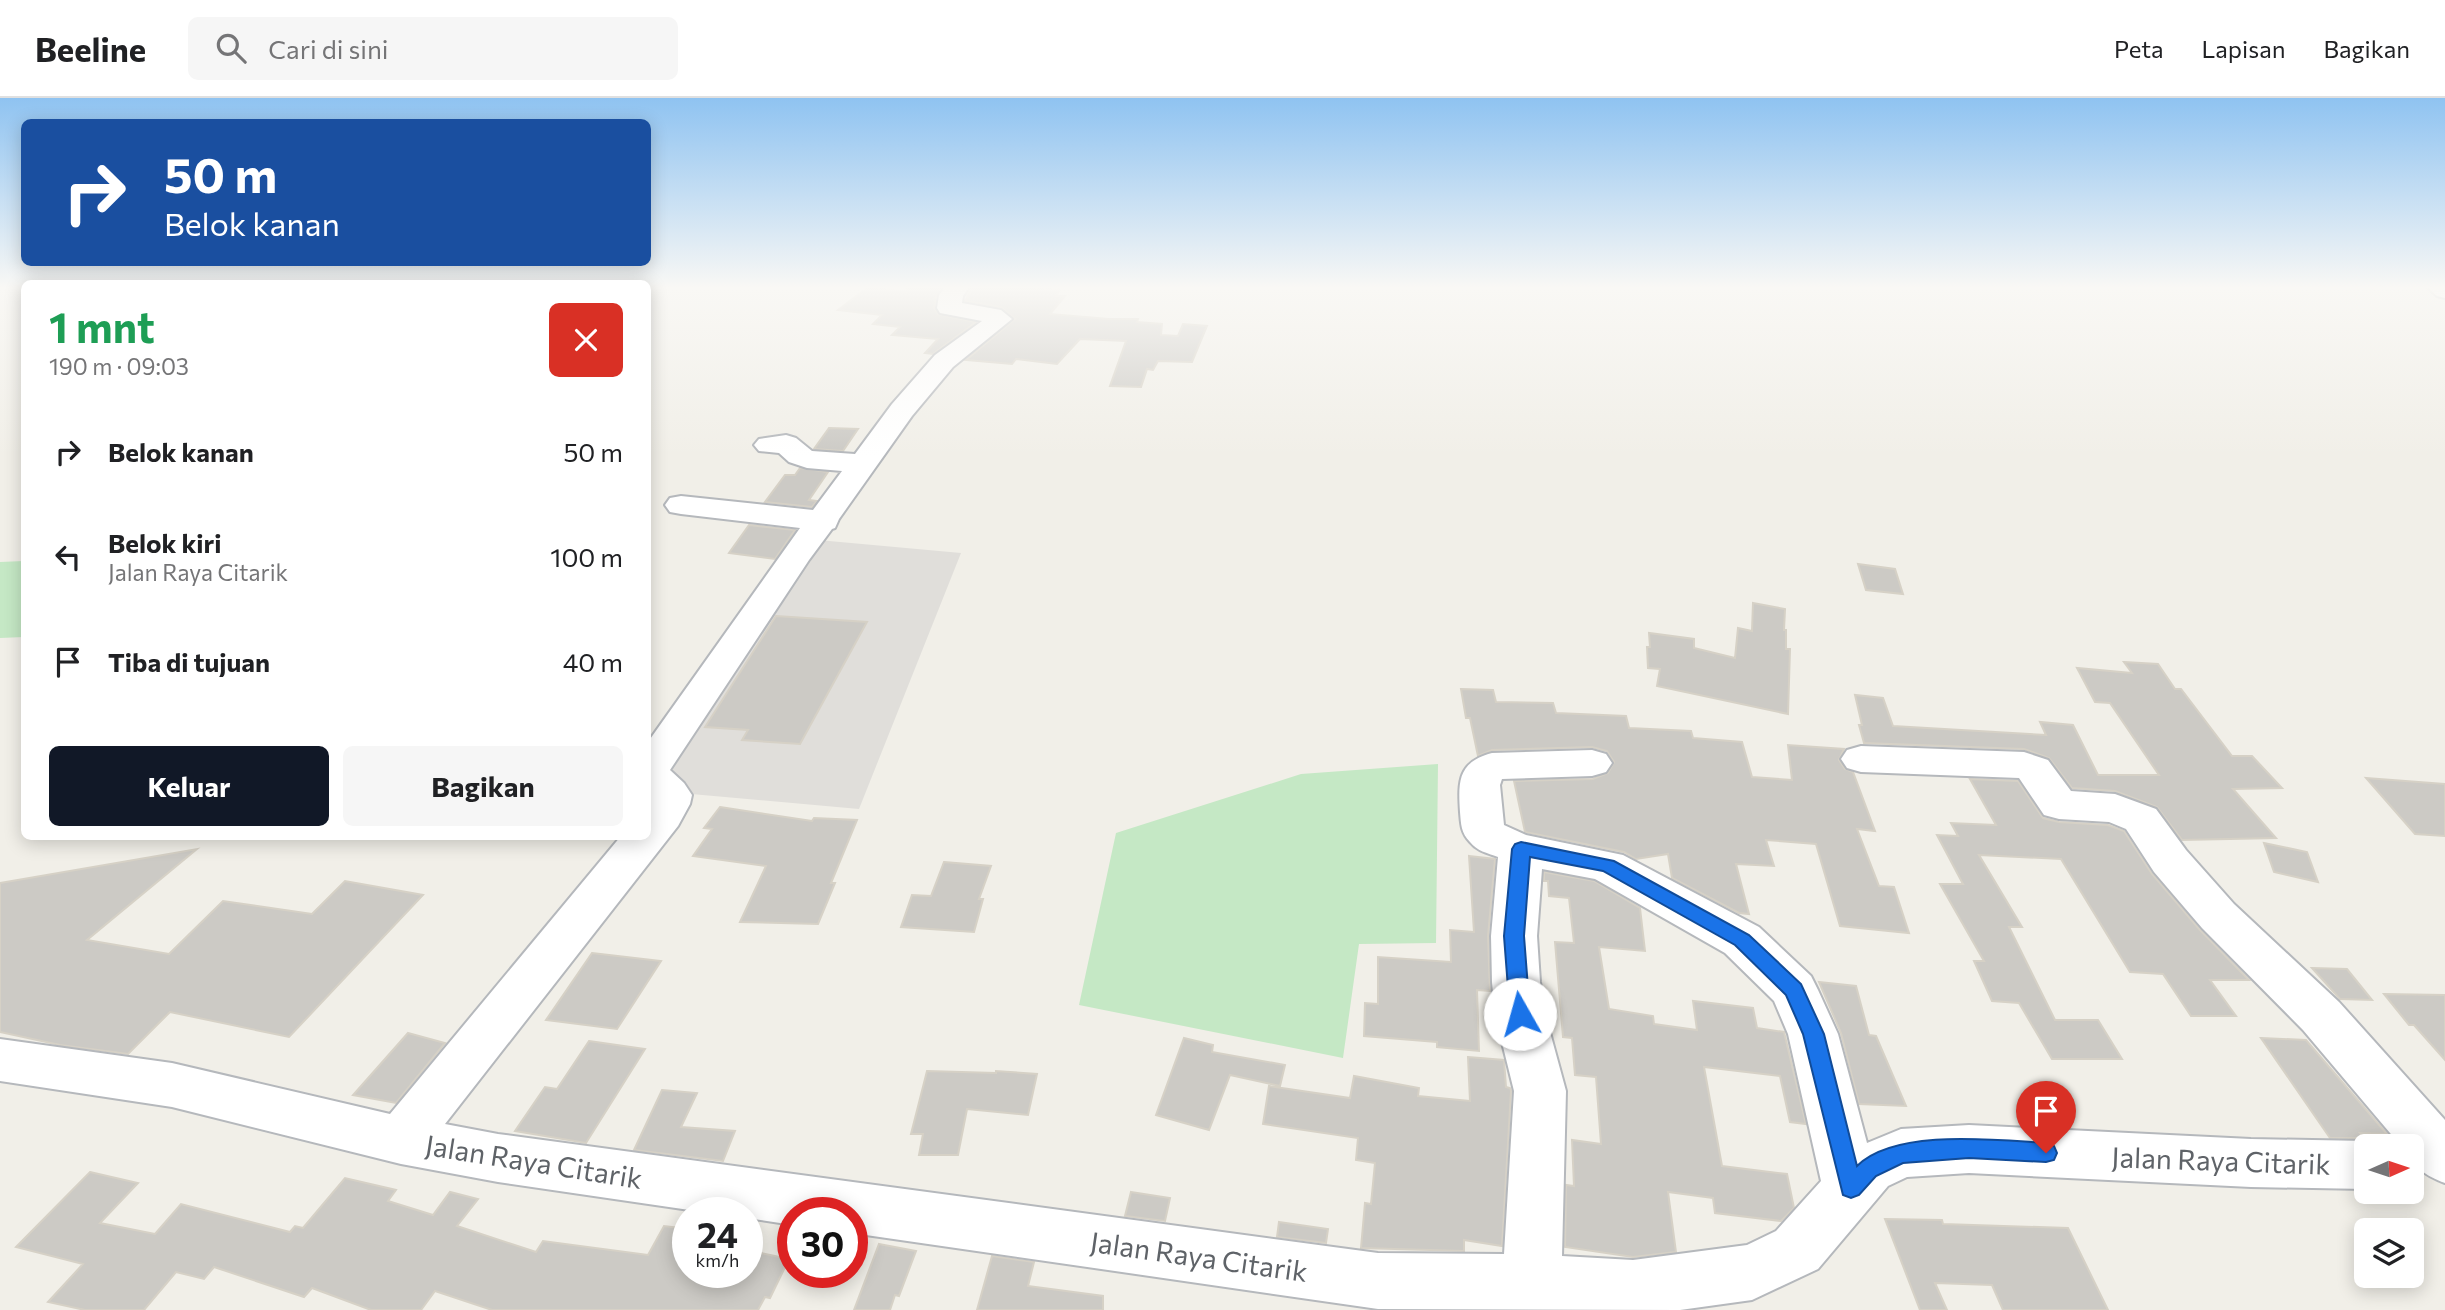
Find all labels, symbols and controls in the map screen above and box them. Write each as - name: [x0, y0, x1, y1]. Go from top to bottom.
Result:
- search box: [188, 17, 678, 80]
- text: Beeline: [35, 28, 146, 69]
- icon: search: [212, 29, 250, 67]
- text: Cari di sini: [268, 33, 388, 64]
- text: Peta: [2114, 34, 2164, 63]
- text: Lapisan: [2202, 34, 2285, 63]
- text: Bagikan: [2323, 34, 2410, 63]
- text: 50 m: [164, 143, 277, 203]
- icon: right: [49, 147, 140, 238]
- text: Belok kanan: [164, 203, 340, 243]
- text: 1 mnt: [49, 300, 155, 352]
- button: close: [549, 303, 623, 377]
- text: 190 m · 09:03: [49, 352, 189, 380]
- icon: right: [49, 433, 87, 471]
- text: Belok kanan: [108, 436, 254, 467]
- text: 50 m: [563, 436, 623, 467]
- text: Belok kiri: [108, 527, 222, 558]
- icon: left: [49, 538, 87, 576]
- text: 100 m: [550, 541, 623, 572]
- text: Jalan Raya Citarik: [108, 558, 288, 586]
- icon: arrive: [49, 643, 87, 681]
- text: Tiba di tujuan: [108, 646, 270, 677]
- text: 40 m: [563, 646, 623, 677]
- button: Keluar: [49, 746, 329, 826]
- button: Bagikan: [343, 746, 623, 826]
- position arrow: [1483, 977, 1557, 1051]
- pin: [2016, 1081, 2076, 1153]
- icon: arrive: [2027, 1092, 2065, 1130]
- street label: Jalan Raya Citarik: [423, 1127, 645, 1195]
- north arrow: [2354, 1134, 2424, 1204]
- map controls: [2354, 1134, 2424, 1288]
- street label: Jalan Raya Citarik: [2111, 1139, 2331, 1181]
- speed limit sign: 30: [777, 1197, 868, 1288]
- text: 24: [697, 1212, 738, 1255]
- button: layers: [2354, 1218, 2424, 1288]
- street label: Jalan Raya Citarik: [1088, 1224, 1310, 1288]
- text: km/h: [696, 1249, 739, 1271]

